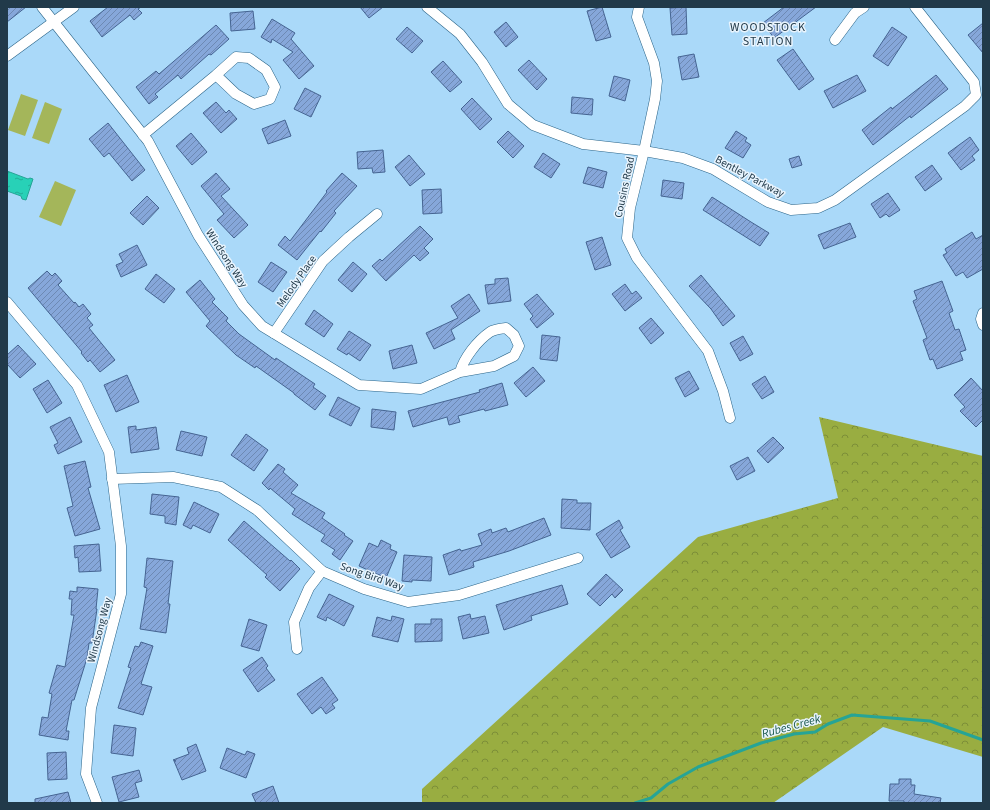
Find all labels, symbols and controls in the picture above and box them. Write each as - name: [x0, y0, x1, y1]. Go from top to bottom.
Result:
- district label: WOODSTOCK STATION: [730, 19, 806, 50]
- street label: Bentley Parkway: [713, 152, 787, 201]
- street label: Cousins Road: [611, 155, 638, 219]
- street label: Windsong Way: [202, 226, 251, 290]
- street label: Melody Place: [273, 252, 320, 310]
- street label: Song Bird Way: [338, 559, 405, 594]
- street label: Windsong Way: [84, 596, 115, 664]
- water label: Rubes Creek: [760, 710, 823, 742]

